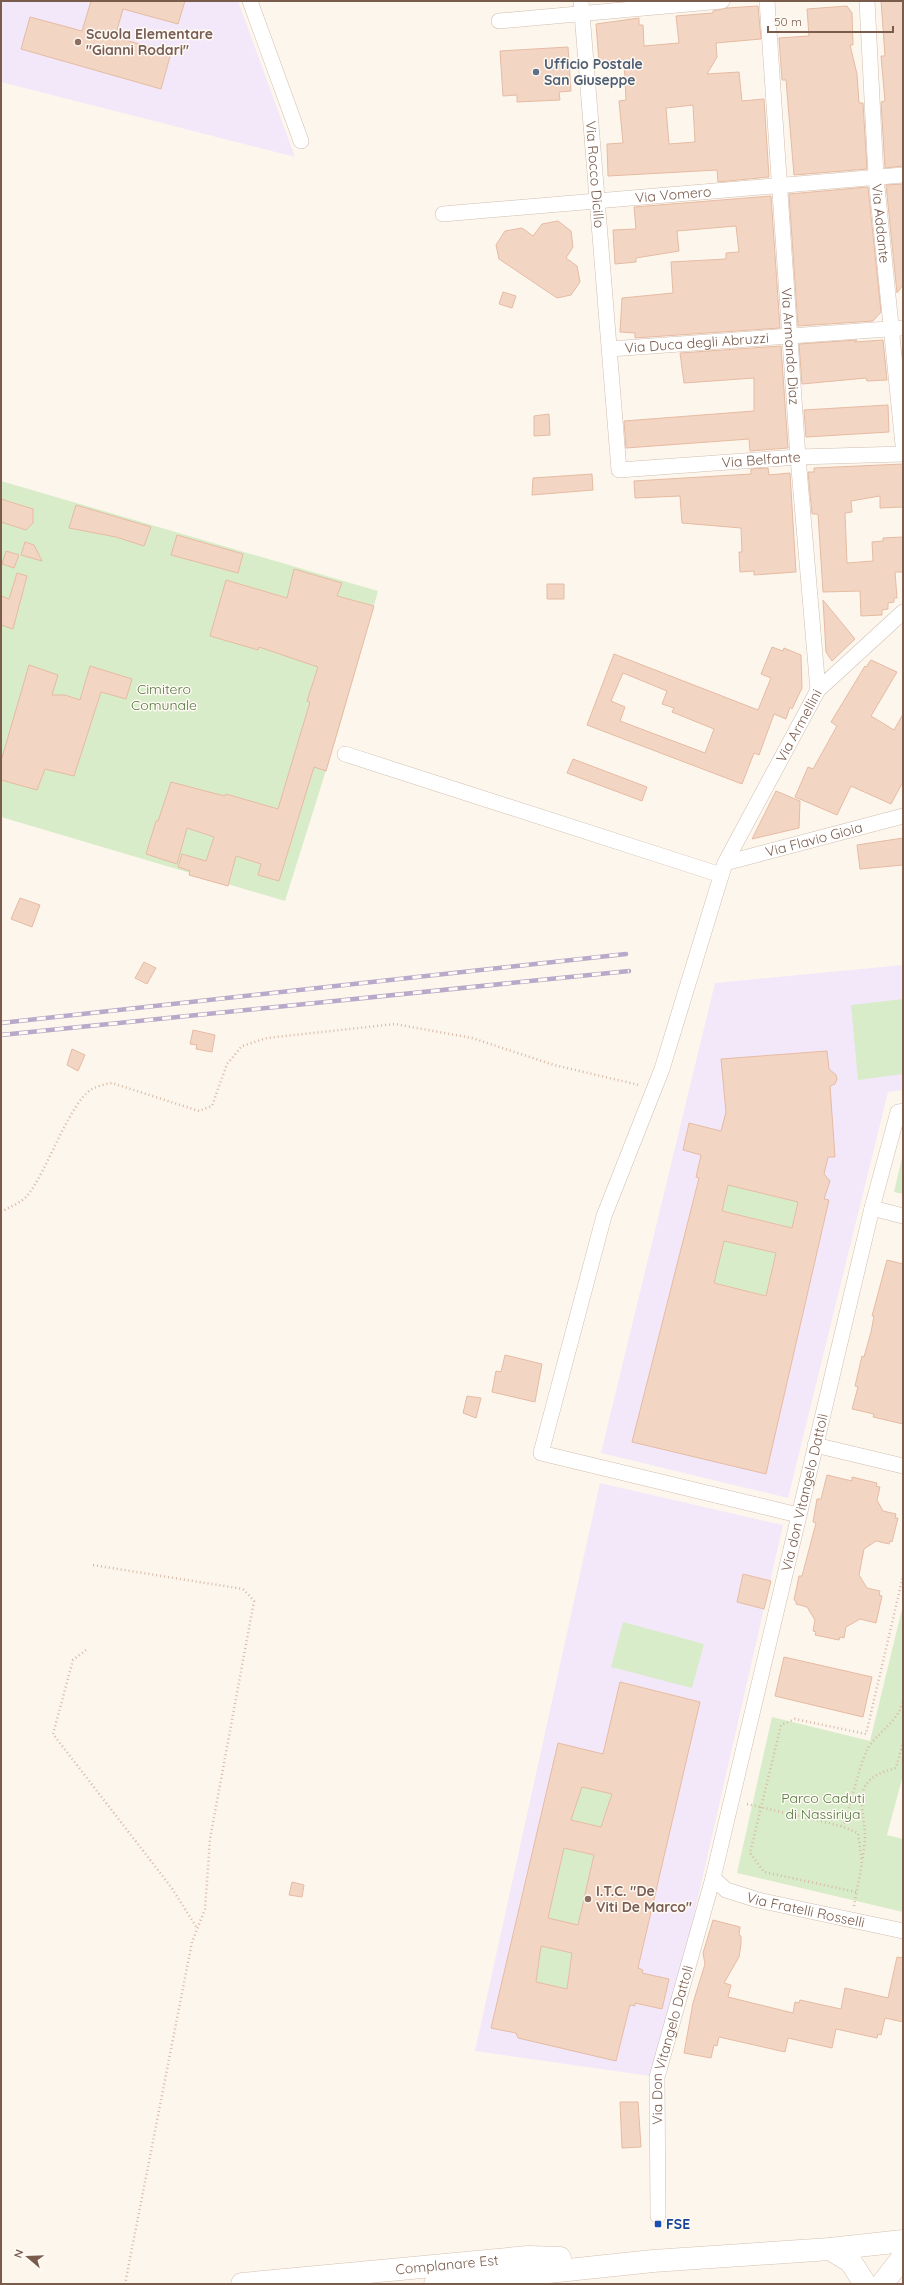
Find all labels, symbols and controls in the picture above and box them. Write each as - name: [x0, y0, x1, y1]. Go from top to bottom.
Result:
- scale bar: [768, 8, 893, 34]
- text: 50 m: [774, 14, 802, 29]
- place label: Scuola Elementare "Gianni Rodari": [86, 25, 213, 59]
- marker: Scuola Elementare "Gianni Rodari": [73, 37, 83, 47]
- place label: Ufficio Postale San Giuseppe: [544, 55, 643, 89]
- marker: Ufficio Postale San Giuseppe: [531, 67, 541, 77]
- street label: Via Rocco Dicillo: [582, 120, 608, 229]
- street label: Via Vomero: [634, 182, 712, 207]
- street label: Via Addante: [868, 183, 894, 264]
- street label: Via Armando Diaz: [778, 287, 803, 406]
- street label: Via Duca degli Abruzzi: [624, 329, 770, 357]
- street label: Via Belfante: [721, 448, 801, 472]
- park label: Cimitero Comunale: [131, 680, 197, 714]
- street label: Via Armellini: [772, 686, 826, 765]
- street label: Via Flavio Gioia: [764, 818, 864, 861]
- street label: Via don Vitangelo Dattoli: [777, 1412, 832, 1573]
- park label: Parco Caduti di Nassiriya: [781, 1789, 865, 1823]
- place label: I.T.C. "De Viti De Marco": [596, 1882, 692, 1916]
- street label: Via Fratelli Rosselli: [744, 1888, 866, 1932]
- marker: I.T.C. "De Viti De Marco": [583, 1894, 593, 1904]
- street label: Via Don Vitangelo Dattoli: [648, 1963, 697, 2125]
- place label: FSE: [666, 2215, 690, 2233]
- marker: FSE: [653, 2219, 663, 2229]
- north arrow: [8, 2237, 48, 2277]
- text: N: [11, 2248, 26, 2260]
- street label: Complanare Est: [395, 2251, 500, 2278]

